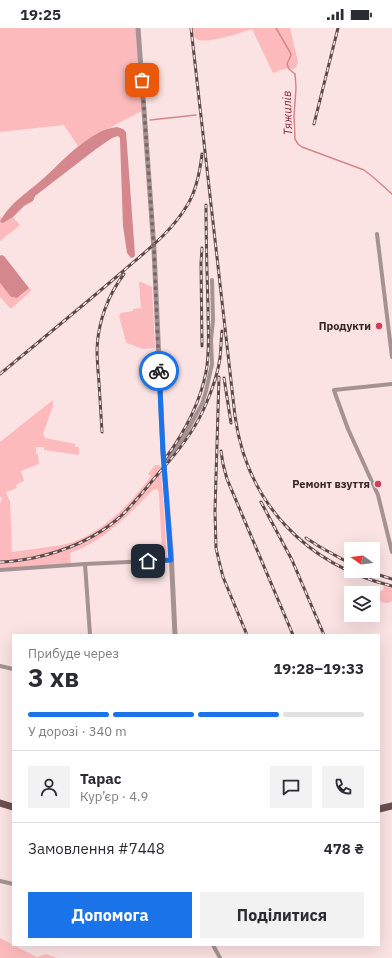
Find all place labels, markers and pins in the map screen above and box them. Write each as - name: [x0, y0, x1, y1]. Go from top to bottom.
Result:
- pin: [125, 63, 159, 97]
- place label: Продукти: [319, 319, 371, 333]
- marker: Продукти: [374, 321, 384, 331]
- place label: Ремонт взуття: [292, 477, 370, 491]
- marker: Ремонт взуття: [373, 479, 383, 489]
- pin: [131, 544, 165, 578]

